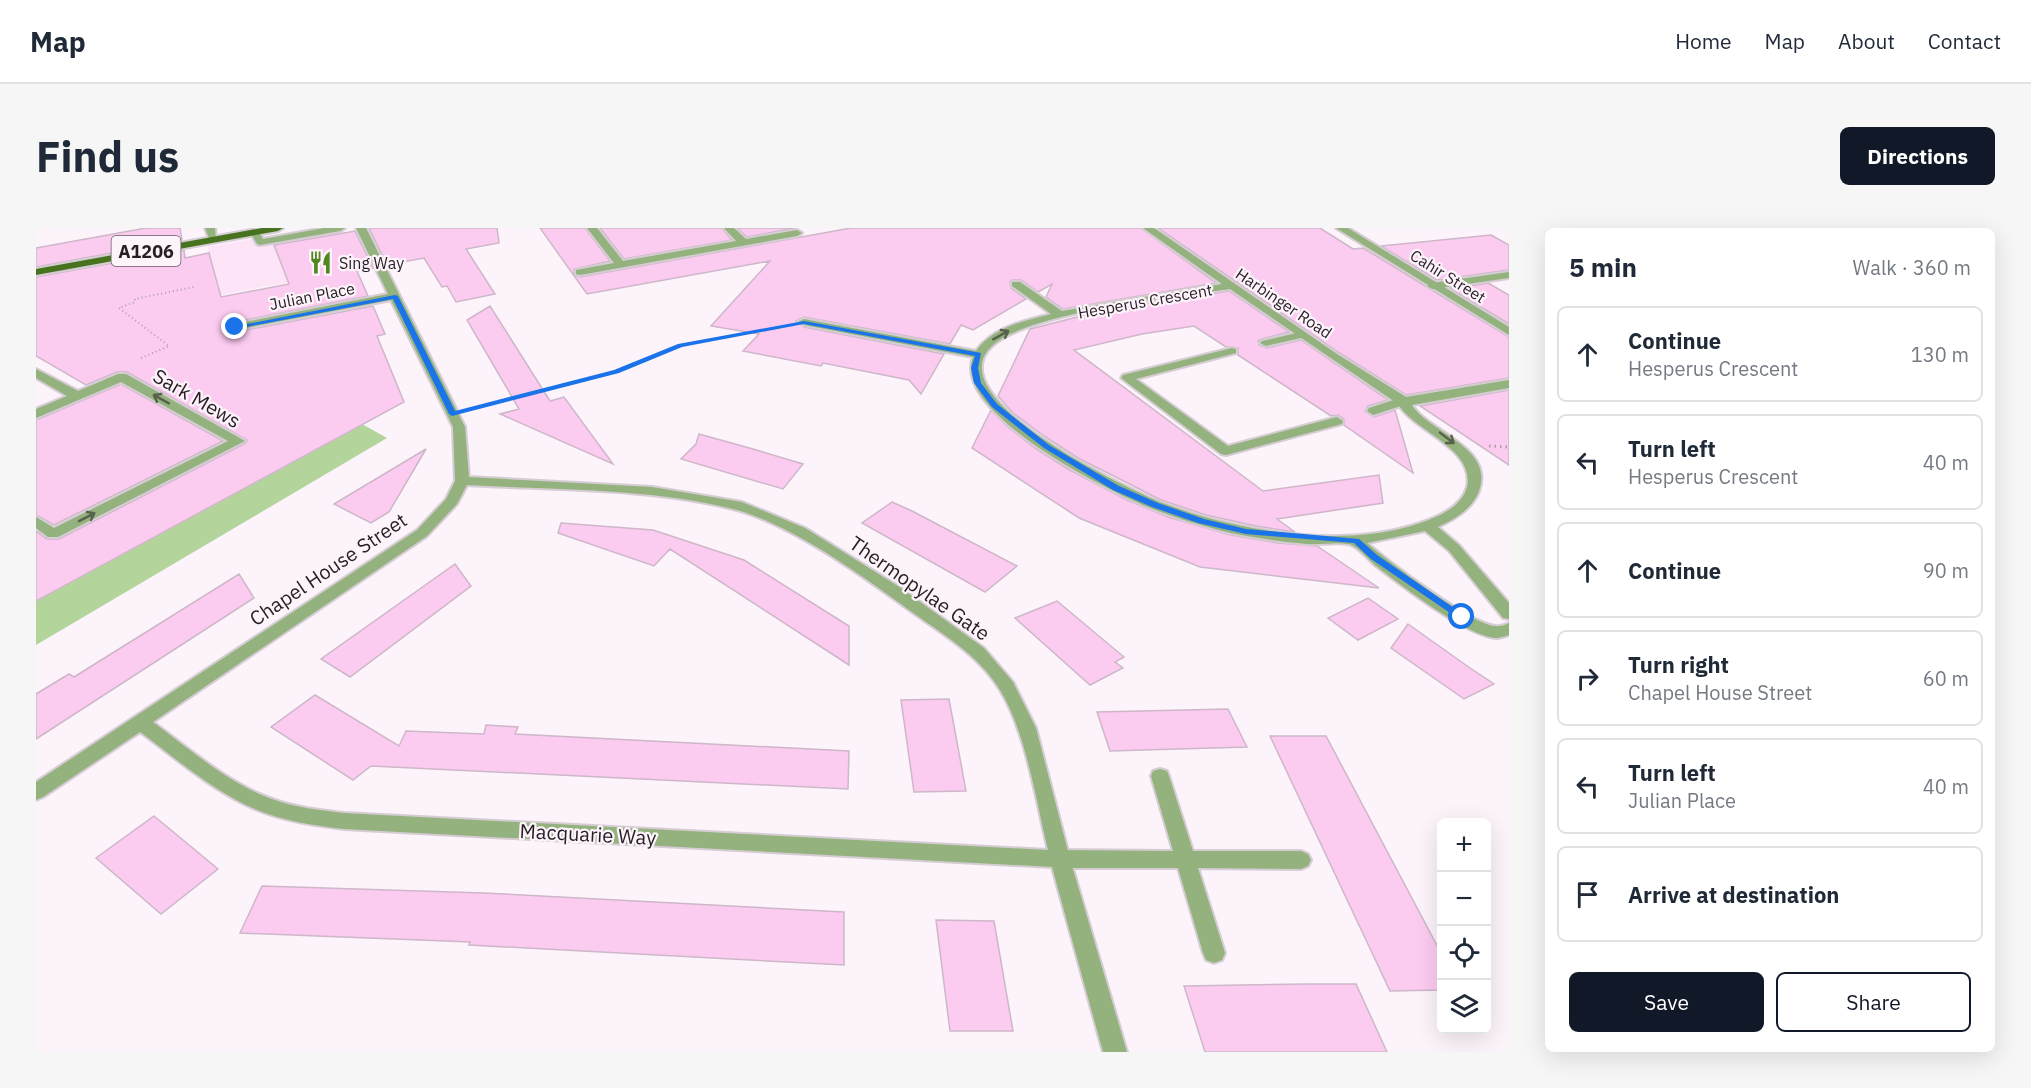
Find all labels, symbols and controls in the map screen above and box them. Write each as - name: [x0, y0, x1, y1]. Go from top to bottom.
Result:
- text: Map: [30, 23, 86, 60]
- text: Home: [1675, 27, 1732, 55]
- text: Map: [1765, 27, 1805, 55]
- text: About: [1838, 27, 1895, 55]
- text: Contact: [1928, 27, 2001, 55]
- button: Directions: [1840, 127, 1995, 185]
- text: Find us: [36, 129, 179, 184]
- road number: A1206: [112, 236, 180, 266]
- street label: Cahir Street: [1407, 245, 1489, 307]
- restaurant icon: Sing Way: [308, 250, 334, 276]
- text: 5 min: [1569, 250, 1637, 284]
- place label: Sing Way: [339, 253, 404, 273]
- text: Walk · 360 m: [1853, 254, 1971, 281]
- street label: Harbinger Road: [1232, 263, 1336, 343]
- street label: Julian Place: [268, 278, 356, 314]
- street label: Hesperus Crescent: [1076, 279, 1214, 323]
- route end: [221, 313, 247, 339]
- text: Continue: [1628, 326, 1721, 355]
- one-way arrow: [992, 329, 1009, 341]
- icon: ahead: [1571, 338, 1604, 371]
- text: 130 m: [1911, 341, 1969, 368]
- text: Hesperus Crescent: [1628, 355, 1798, 382]
- street label: Sark Mews: [148, 362, 246, 434]
- one-way arrow: [152, 393, 170, 404]
- one-way arrow: [1438, 432, 1454, 445]
- text: Turn left: [1628, 434, 1716, 463]
- icon: left: [1571, 446, 1604, 479]
- text: 40 m: [1923, 449, 1969, 476]
- text: Hesperus Crescent: [1628, 463, 1798, 490]
- street label: Chapel House Street: [244, 506, 412, 632]
- one-way arrow: [77, 511, 95, 522]
- street label: Thermopylae Gate: [844, 529, 996, 647]
- icon: ahead: [1571, 554, 1604, 587]
- text: Continue: [1628, 556, 1721, 585]
- text: 90 m: [1923, 557, 1969, 584]
- route start: [1448, 603, 1474, 629]
- text: Turn right: [1628, 650, 1729, 679]
- icon: right: [1571, 662, 1604, 695]
- text: 60 m: [1923, 665, 1969, 692]
- text: Chapel House Street: [1628, 679, 1812, 706]
- text: Turn left: [1628, 758, 1716, 787]
- icon: left: [1571, 770, 1604, 803]
- text: 40 m: [1923, 773, 1969, 800]
- text: Julian Place: [1628, 787, 1736, 814]
- street label: Macquarie Way: [519, 817, 657, 851]
- map controls: [1437, 818, 1491, 1034]
- button: +: [1437, 818, 1491, 872]
- button: −: [1437, 872, 1491, 926]
- icon: arrive: [1571, 878, 1604, 911]
- text: Arrive at destination: [1628, 880, 1839, 909]
- button: locate: [1437, 926, 1491, 980]
- button: Save: [1569, 972, 1764, 1032]
- button: Share: [1776, 972, 1971, 1032]
- button: layers: [1437, 980, 1491, 1034]

